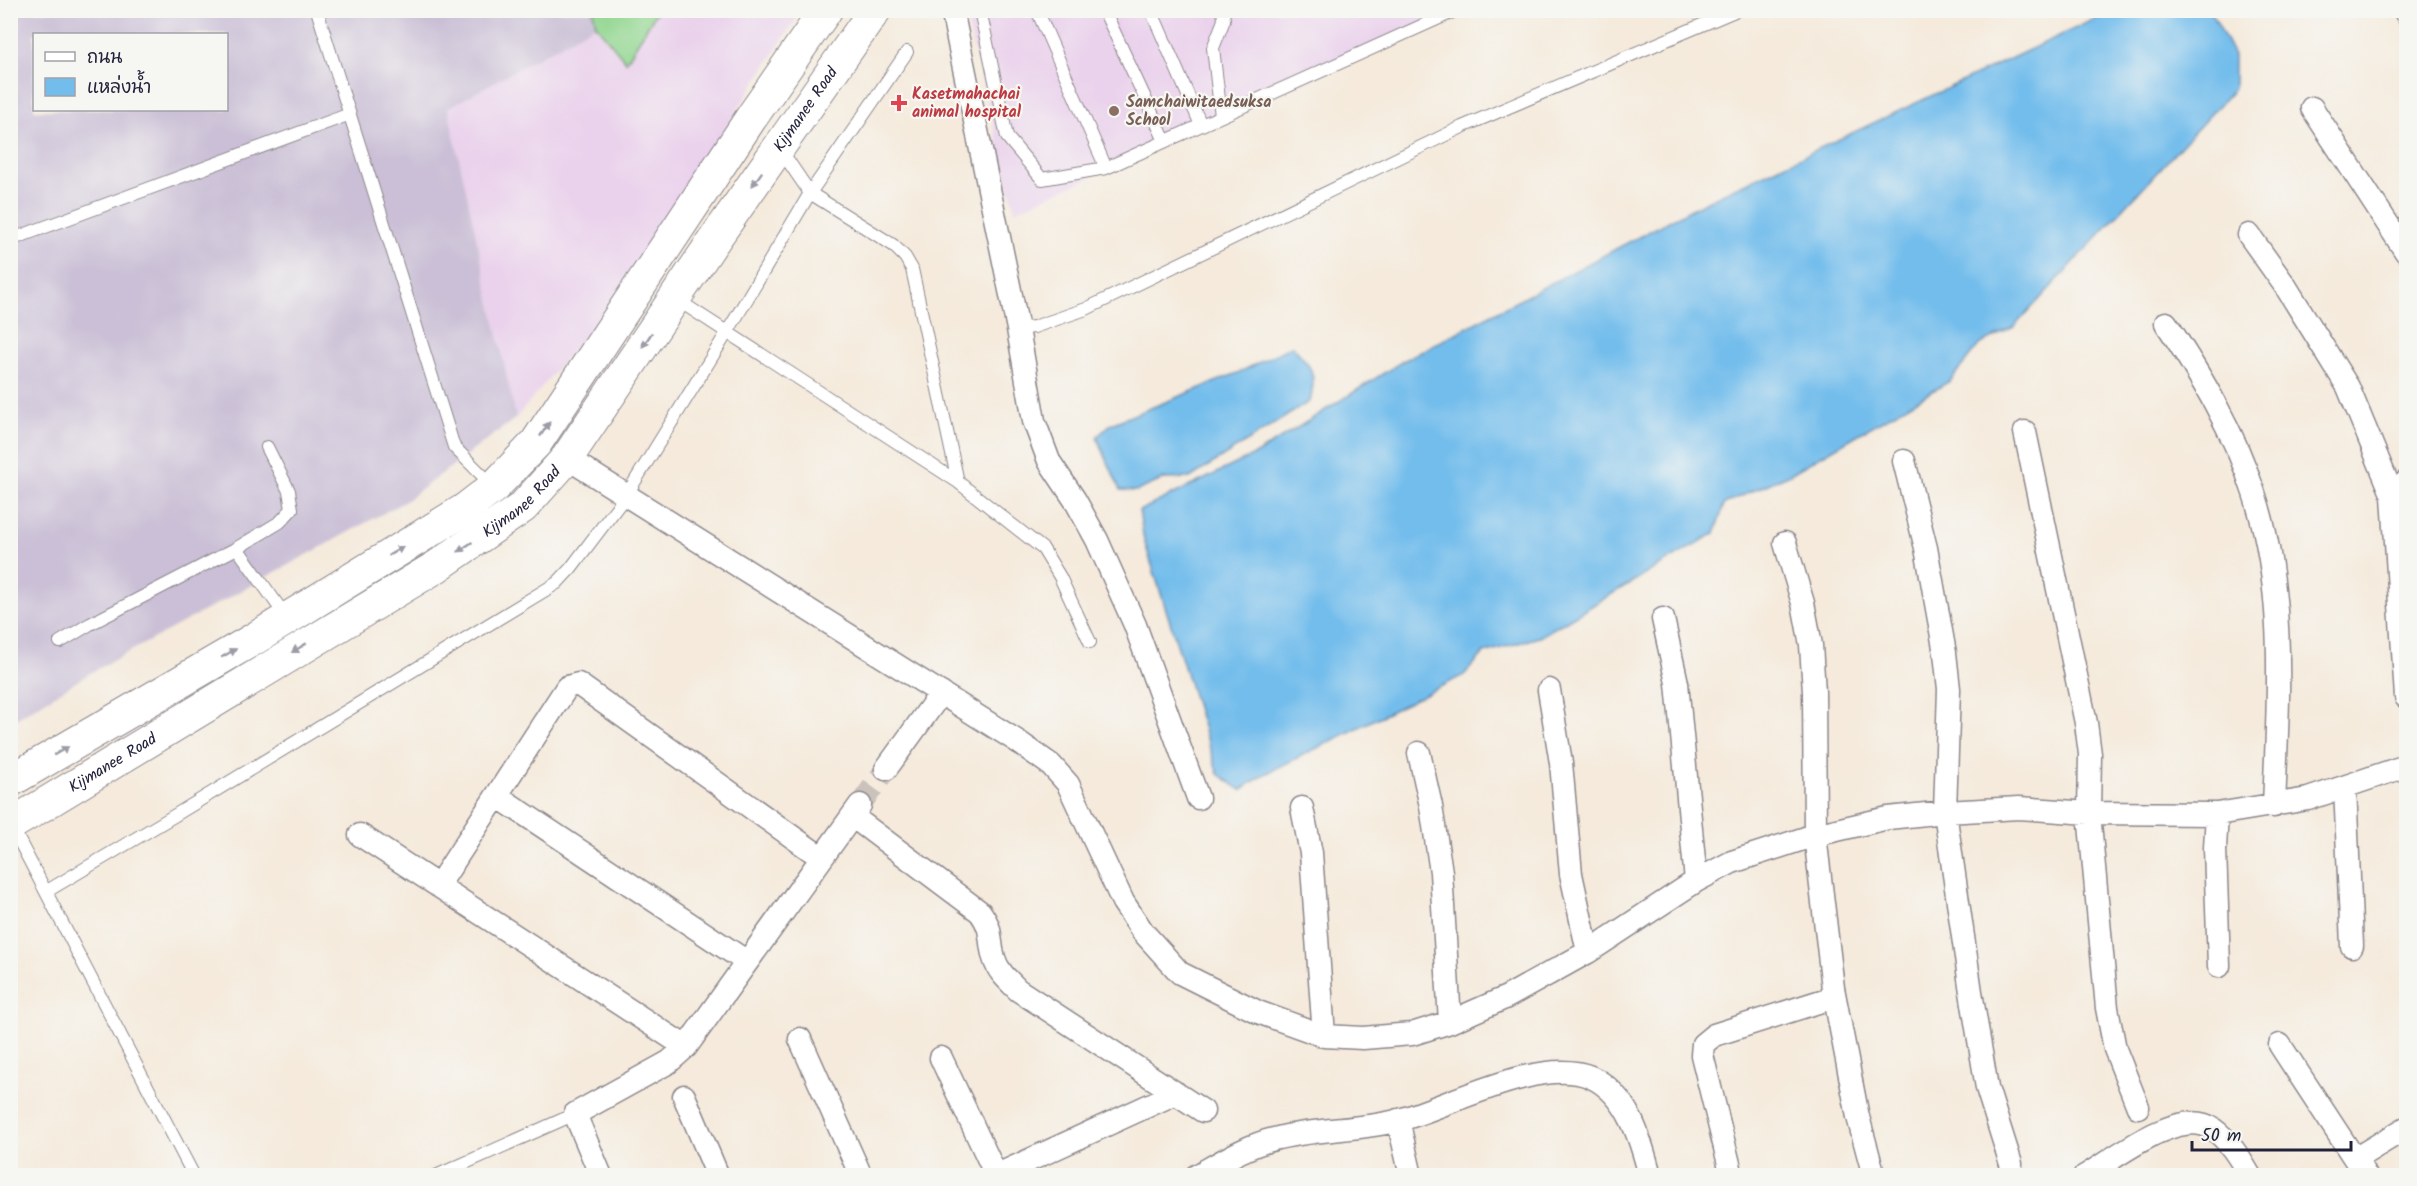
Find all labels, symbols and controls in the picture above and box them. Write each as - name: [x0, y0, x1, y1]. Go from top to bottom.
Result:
- legend: [33, 33, 228, 111]
- text: ถนน: [87, 44, 122, 73]
- street label: Kijmanee Road: [767, 61, 845, 157]
- text: แหล่งน้ำ: [87, 70, 151, 103]
- place label: Kasetmahachai animal hospital: [912, 82, 1022, 125]
- place label: Samchaiwitaedsuksa School: [1126, 90, 1271, 133]
- marker: Kasetmahachai animal hospital: [890, 94, 908, 112]
- marker: Samchaiwitaedsuksa School: [1107, 104, 1121, 118]
- one-way arrow: [751, 170, 763, 186]
- one-way arrow: [642, 332, 653, 348]
- one-way arrow: [539, 422, 551, 438]
- street label: Kijmanee Road: [477, 459, 568, 544]
- one-way arrow: [457, 541, 473, 552]
- one-way arrow: [388, 546, 404, 557]
- one-way arrow: [290, 643, 307, 654]
- one-way arrow: [221, 649, 238, 659]
- street label: Kijmanee Road: [64, 726, 162, 799]
- one-way arrow: [53, 746, 69, 757]
- scale bar: [2192, 1114, 2351, 1152]
- text: 50 m: [2201, 1122, 2241, 1151]

